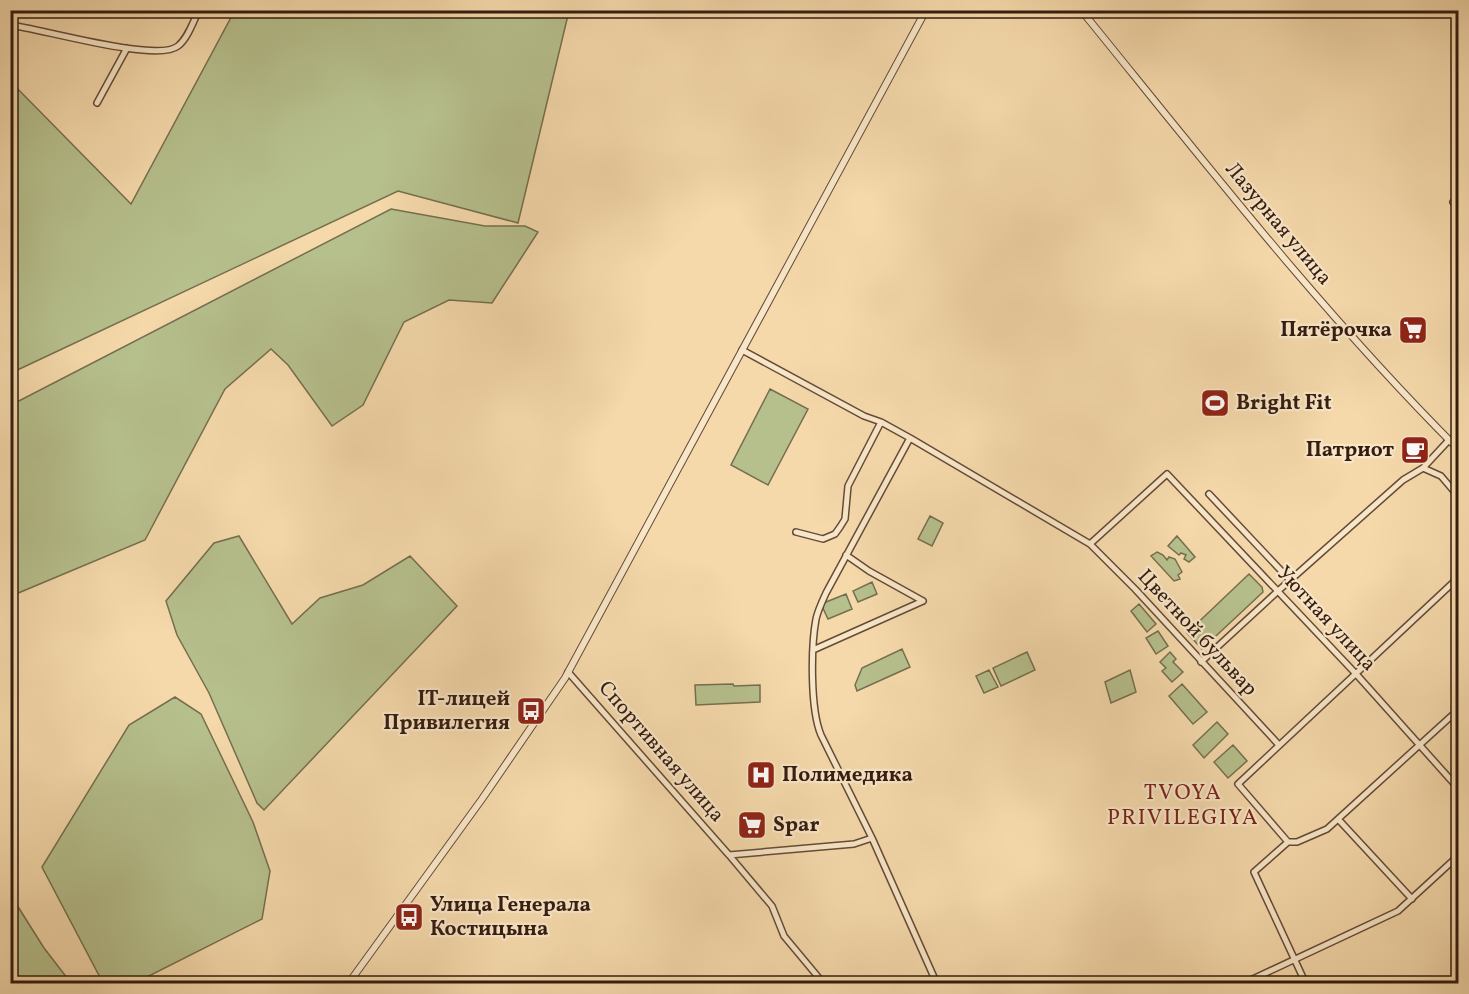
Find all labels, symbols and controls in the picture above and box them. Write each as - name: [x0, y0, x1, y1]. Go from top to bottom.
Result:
- street label: Лазурная улица: [1218, 156, 1338, 292]
- supermarket icon: Пятёрочка: [1397, 314, 1429, 346]
- place label: Пятёрочка: [1280, 316, 1392, 345]
- sports icon: Bright Fit: [1199, 387, 1231, 419]
- place label: Bright Fit: [1236, 389, 1332, 418]
- cafe icon: Патриот: [1399, 434, 1431, 466]
- place label: Патриот: [1306, 436, 1394, 465]
- street label: Уютная улица: [1269, 560, 1383, 678]
- street label: Цветной бульвар: [1130, 563, 1264, 703]
- street label: Спортивная улица: [591, 675, 731, 829]
- place label: IT-лицей Привилегия: [383, 685, 510, 738]
- bus stop icon: IT-лицей Привилегия: [515, 695, 547, 727]
- hospital icon: Полимедика: [745, 759, 777, 791]
- place label: Полимедика: [782, 761, 913, 790]
- district label: TVOYA PRIVILEGIYA: [1107, 778, 1259, 834]
- supermarket icon: Spar: [736, 809, 768, 841]
- place label: Spar: [773, 811, 819, 840]
- place label: Улица Генерала Костицына: [430, 891, 591, 944]
- bus stop icon: Улица Генерала Костицына: [393, 901, 425, 933]

